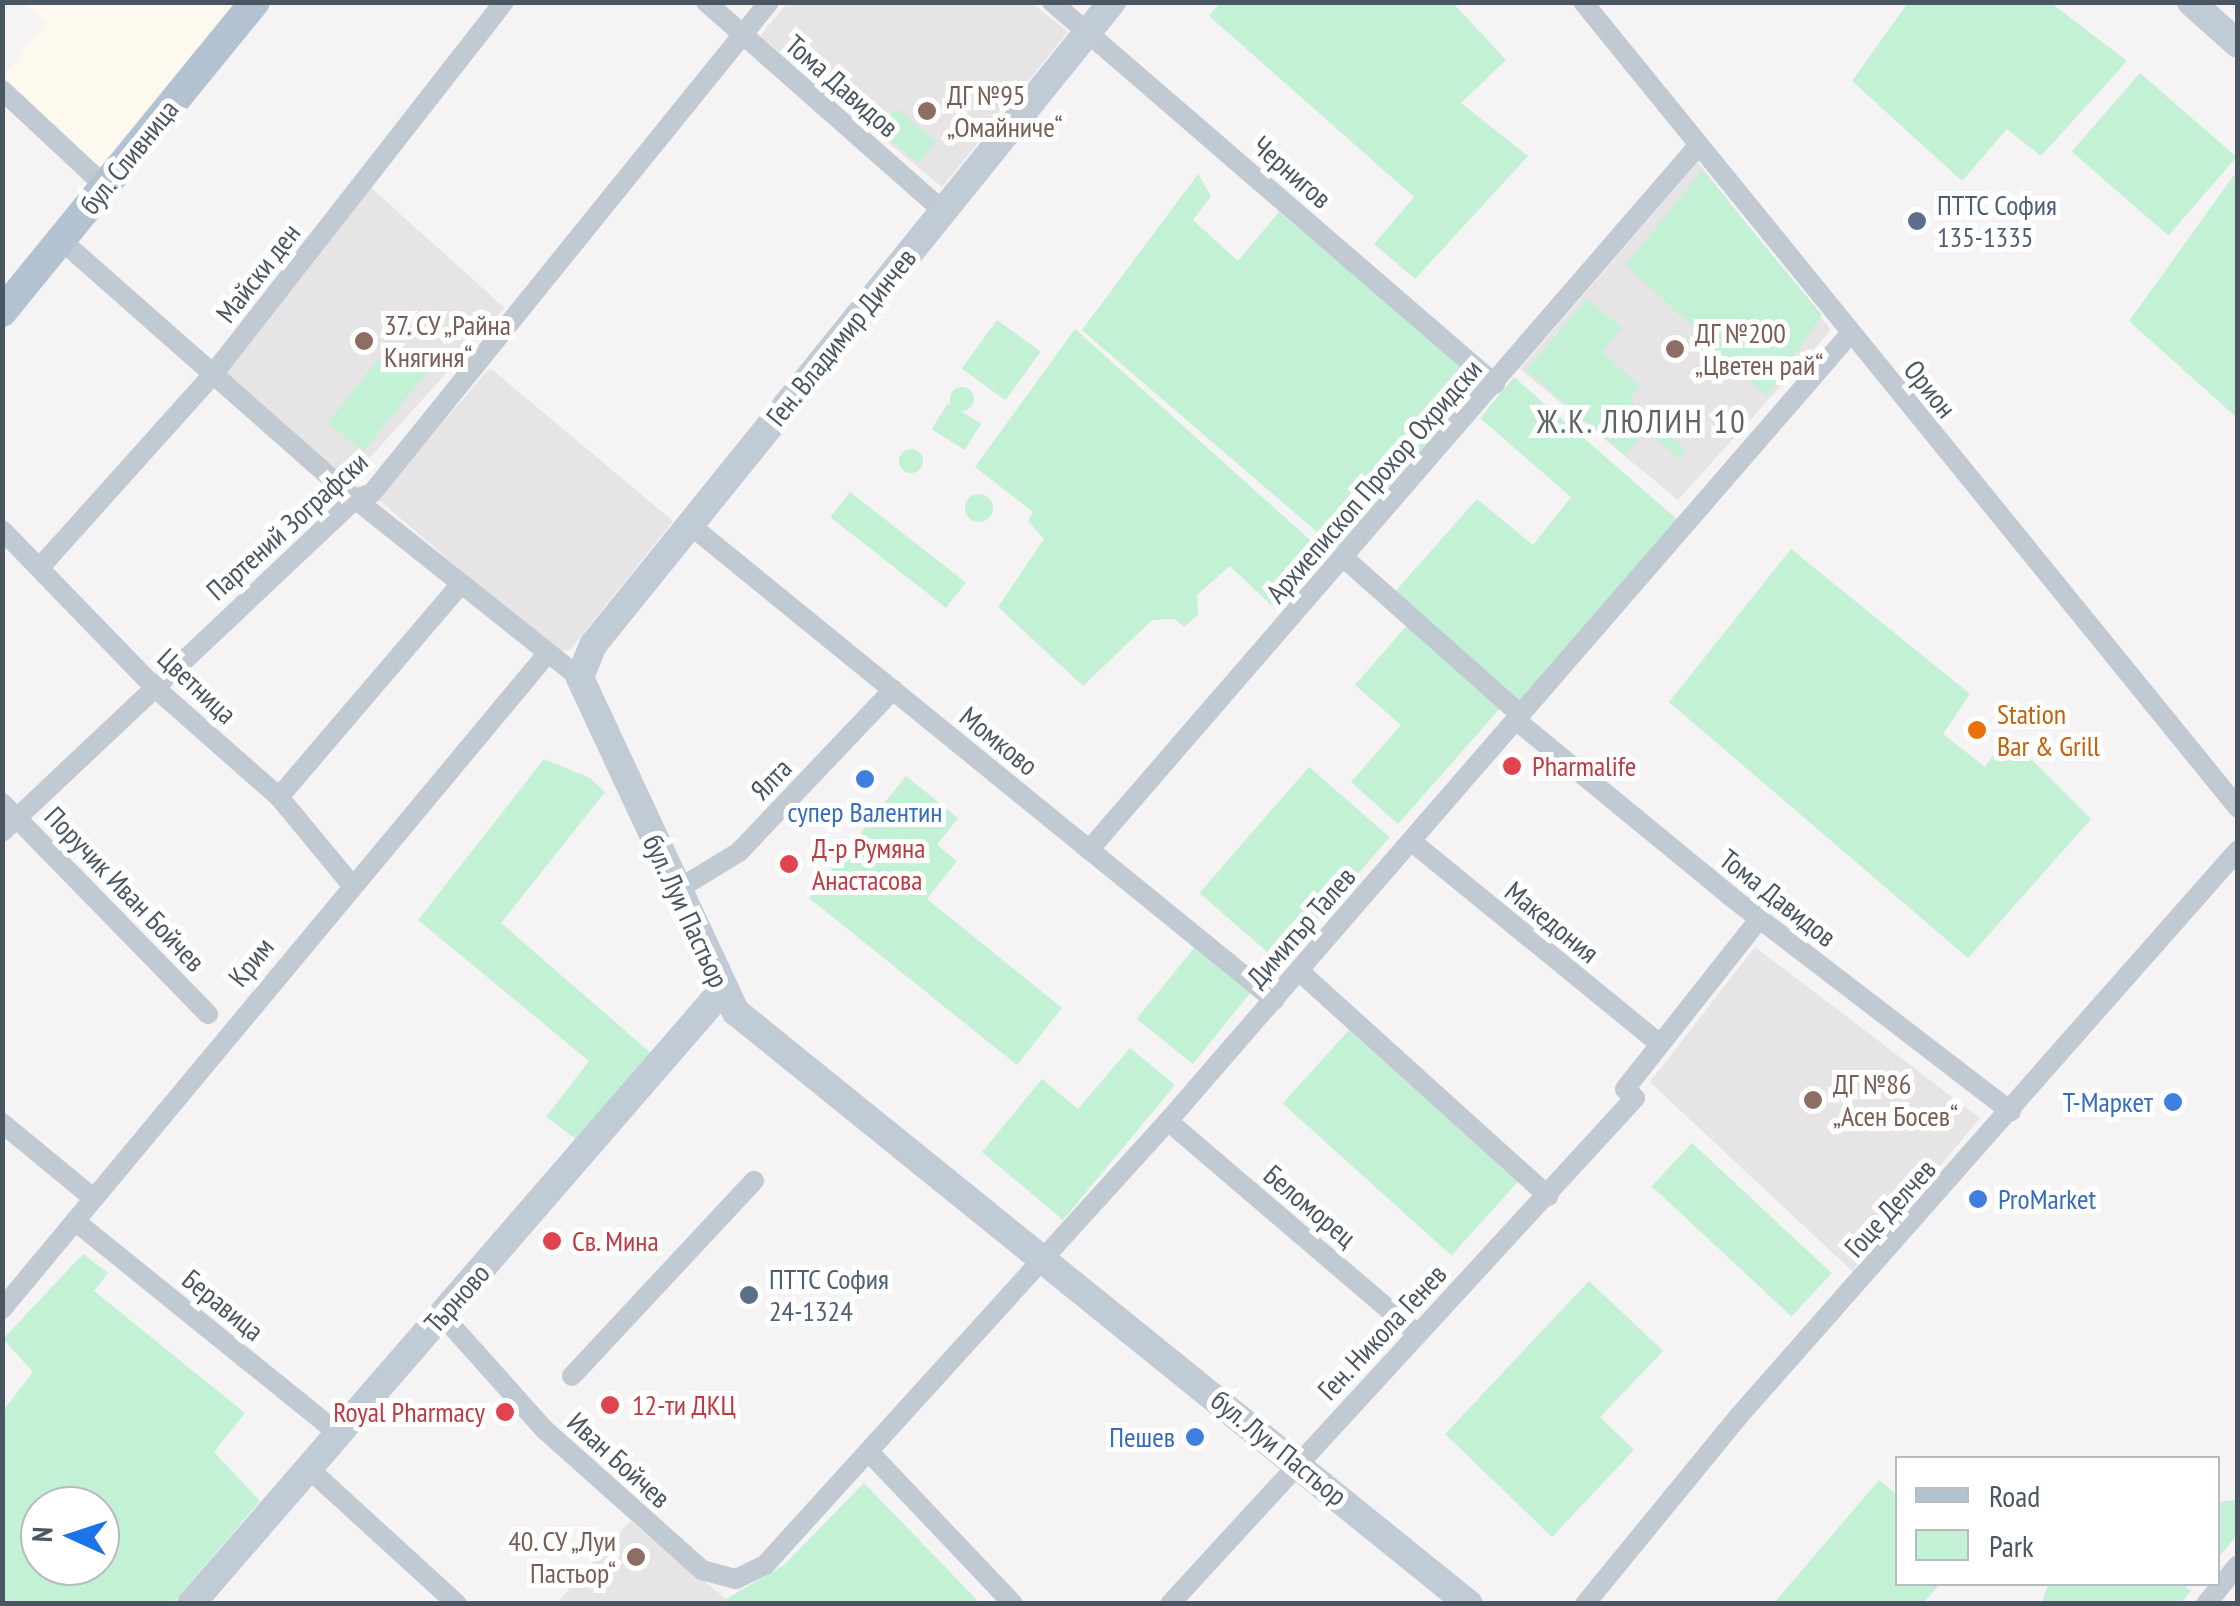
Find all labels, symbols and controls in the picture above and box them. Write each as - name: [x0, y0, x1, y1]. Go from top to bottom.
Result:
- street label: Тома Давидов: [778, 28, 906, 144]
- place label: ДГ №95 „Омайниче“: [947, 78, 1062, 144]
- street label: бул. Сливница: [72, 92, 186, 222]
- marker: ДГ №95 „Омайниче“: [916, 100, 938, 122]
- street label: Чернигов: [1246, 129, 1338, 215]
- place label: ПТТС София 135-1335: [1937, 188, 2058, 254]
- marker: ПТТС София 135-1335: [1906, 210, 1928, 232]
- street label: Майски ден: [209, 217, 307, 329]
- street label: Ген. Владимир Динчев: [758, 241, 924, 433]
- place label: 37. СУ „Райна Княгиня“: [384, 308, 515, 374]
- place label: ДГ №200 „Цветен рай“: [1695, 316, 1823, 382]
- marker: 37. СУ „Райна Княгиня“: [353, 330, 375, 352]
- marker: ДГ №200 „Цветен рай“: [1664, 338, 1686, 360]
- street label: Архиепископ Прохор Охридски: [1259, 352, 1489, 610]
- street label: Орион: [1897, 354, 1963, 424]
- district label: Ж.К. ЛЮЛИН 10: [1536, 402, 1748, 440]
- street label: Партений Зографски: [200, 445, 374, 607]
- street label: Цветница: [151, 641, 243, 731]
- place label: Station Bar & Grill: [1997, 697, 2100, 763]
- street label: Момково: [953, 699, 1045, 783]
- marker: Station Bar & Grill: [1966, 719, 1988, 741]
- place label: Pharmalife: [1532, 749, 1636, 783]
- street label: Ялта: [743, 751, 799, 807]
- marker: Pharmalife: [1501, 755, 1523, 777]
- marker: супер Валентин: [854, 768, 876, 790]
- place label: супер Валентин: [788, 795, 942, 829]
- street label: Поручик Иван Бойчев: [38, 800, 212, 978]
- street label: бул. Луи Пастьор: [636, 829, 736, 993]
- place label: Д-р Румяна Анастасова: [812, 831, 925, 897]
- street label: Тома Давидов: [1713, 842, 1843, 954]
- marker: Д-р Румяна Анастасова: [776, 851, 802, 877]
- street label: Димитър Талев: [1240, 860, 1362, 994]
- street label: Македония: [1499, 874, 1605, 970]
- street label: Крим: [221, 931, 281, 993]
- place label: ДГ №86 „Асен Босев“: [1833, 1067, 1958, 1133]
- place label: Т-Маркет: [2063, 1085, 2153, 1119]
- marker: ДГ №86 „Асен Босев“: [1802, 1089, 1824, 1111]
- marker: Т-Маркет: [2162, 1091, 2184, 1113]
- street label: Гоце Делчев: [1837, 1152, 1943, 1264]
- street label: Беломорец: [1257, 1158, 1363, 1254]
- place label: ProMarket: [1998, 1182, 2096, 1216]
- marker: ProMarket: [1967, 1188, 1989, 1210]
- place label: Св. Мина: [572, 1224, 661, 1258]
- marker: Св. Мина: [541, 1230, 563, 1252]
- street label: Търново: [417, 1257, 497, 1339]
- street label: Ген. Никола Генев: [1310, 1257, 1454, 1407]
- street label: Беравица: [176, 1262, 270, 1348]
- place label: ПТТС София 24-1324: [769, 1262, 890, 1328]
- marker: ПТТС София 24-1324: [738, 1284, 760, 1306]
- street label: бул. Луи Пастьор: [1204, 1383, 1354, 1513]
- place label: 12-ти ДКЦ: [632, 1388, 736, 1422]
- marker: 12-ти ДКЦ: [597, 1392, 623, 1418]
- place label: Royal Pharmacy: [333, 1395, 485, 1429]
- marker: Royal Pharmacy: [494, 1401, 516, 1423]
- street label: Иван Бойчев: [561, 1405, 677, 1515]
- place label: Пешев: [1109, 1420, 1175, 1454]
- marker: Пешев: [1184, 1426, 1206, 1448]
- legend: [1895, 1456, 2220, 1586]
- text: Road: [1989, 1476, 2040, 1515]
- north arrow: [20, 1486, 120, 1586]
- place label: 40. СУ „Луи Пастьор“: [504, 1524, 616, 1590]
- text: N: [23, 1526, 60, 1543]
- text: Park: [1989, 1526, 2034, 1565]
- marker: 40. СУ „Луи Пастьор“: [625, 1546, 647, 1568]

